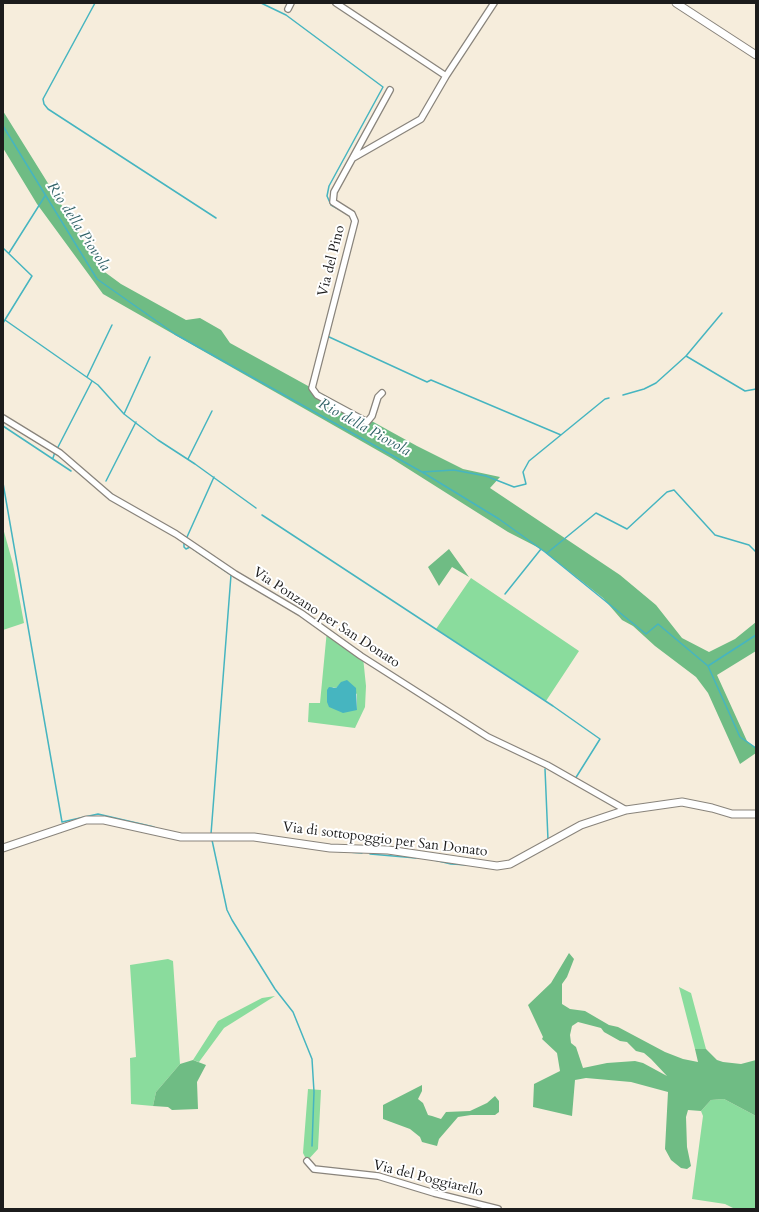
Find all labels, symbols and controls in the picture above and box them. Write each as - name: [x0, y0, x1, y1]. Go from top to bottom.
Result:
- water label: Rio della Piovola: [42, 179, 114, 275]
- street label: Via del Pino: [315, 224, 349, 298]
- water label: Rio della Piovola: [315, 395, 413, 461]
- street label: Via Ponzano per San Donato: [249, 564, 403, 672]
- street label: Via di sottopoggio per San Donato: [282, 819, 488, 861]
- street label: Via del Poggiarello: [371, 1157, 485, 1201]

